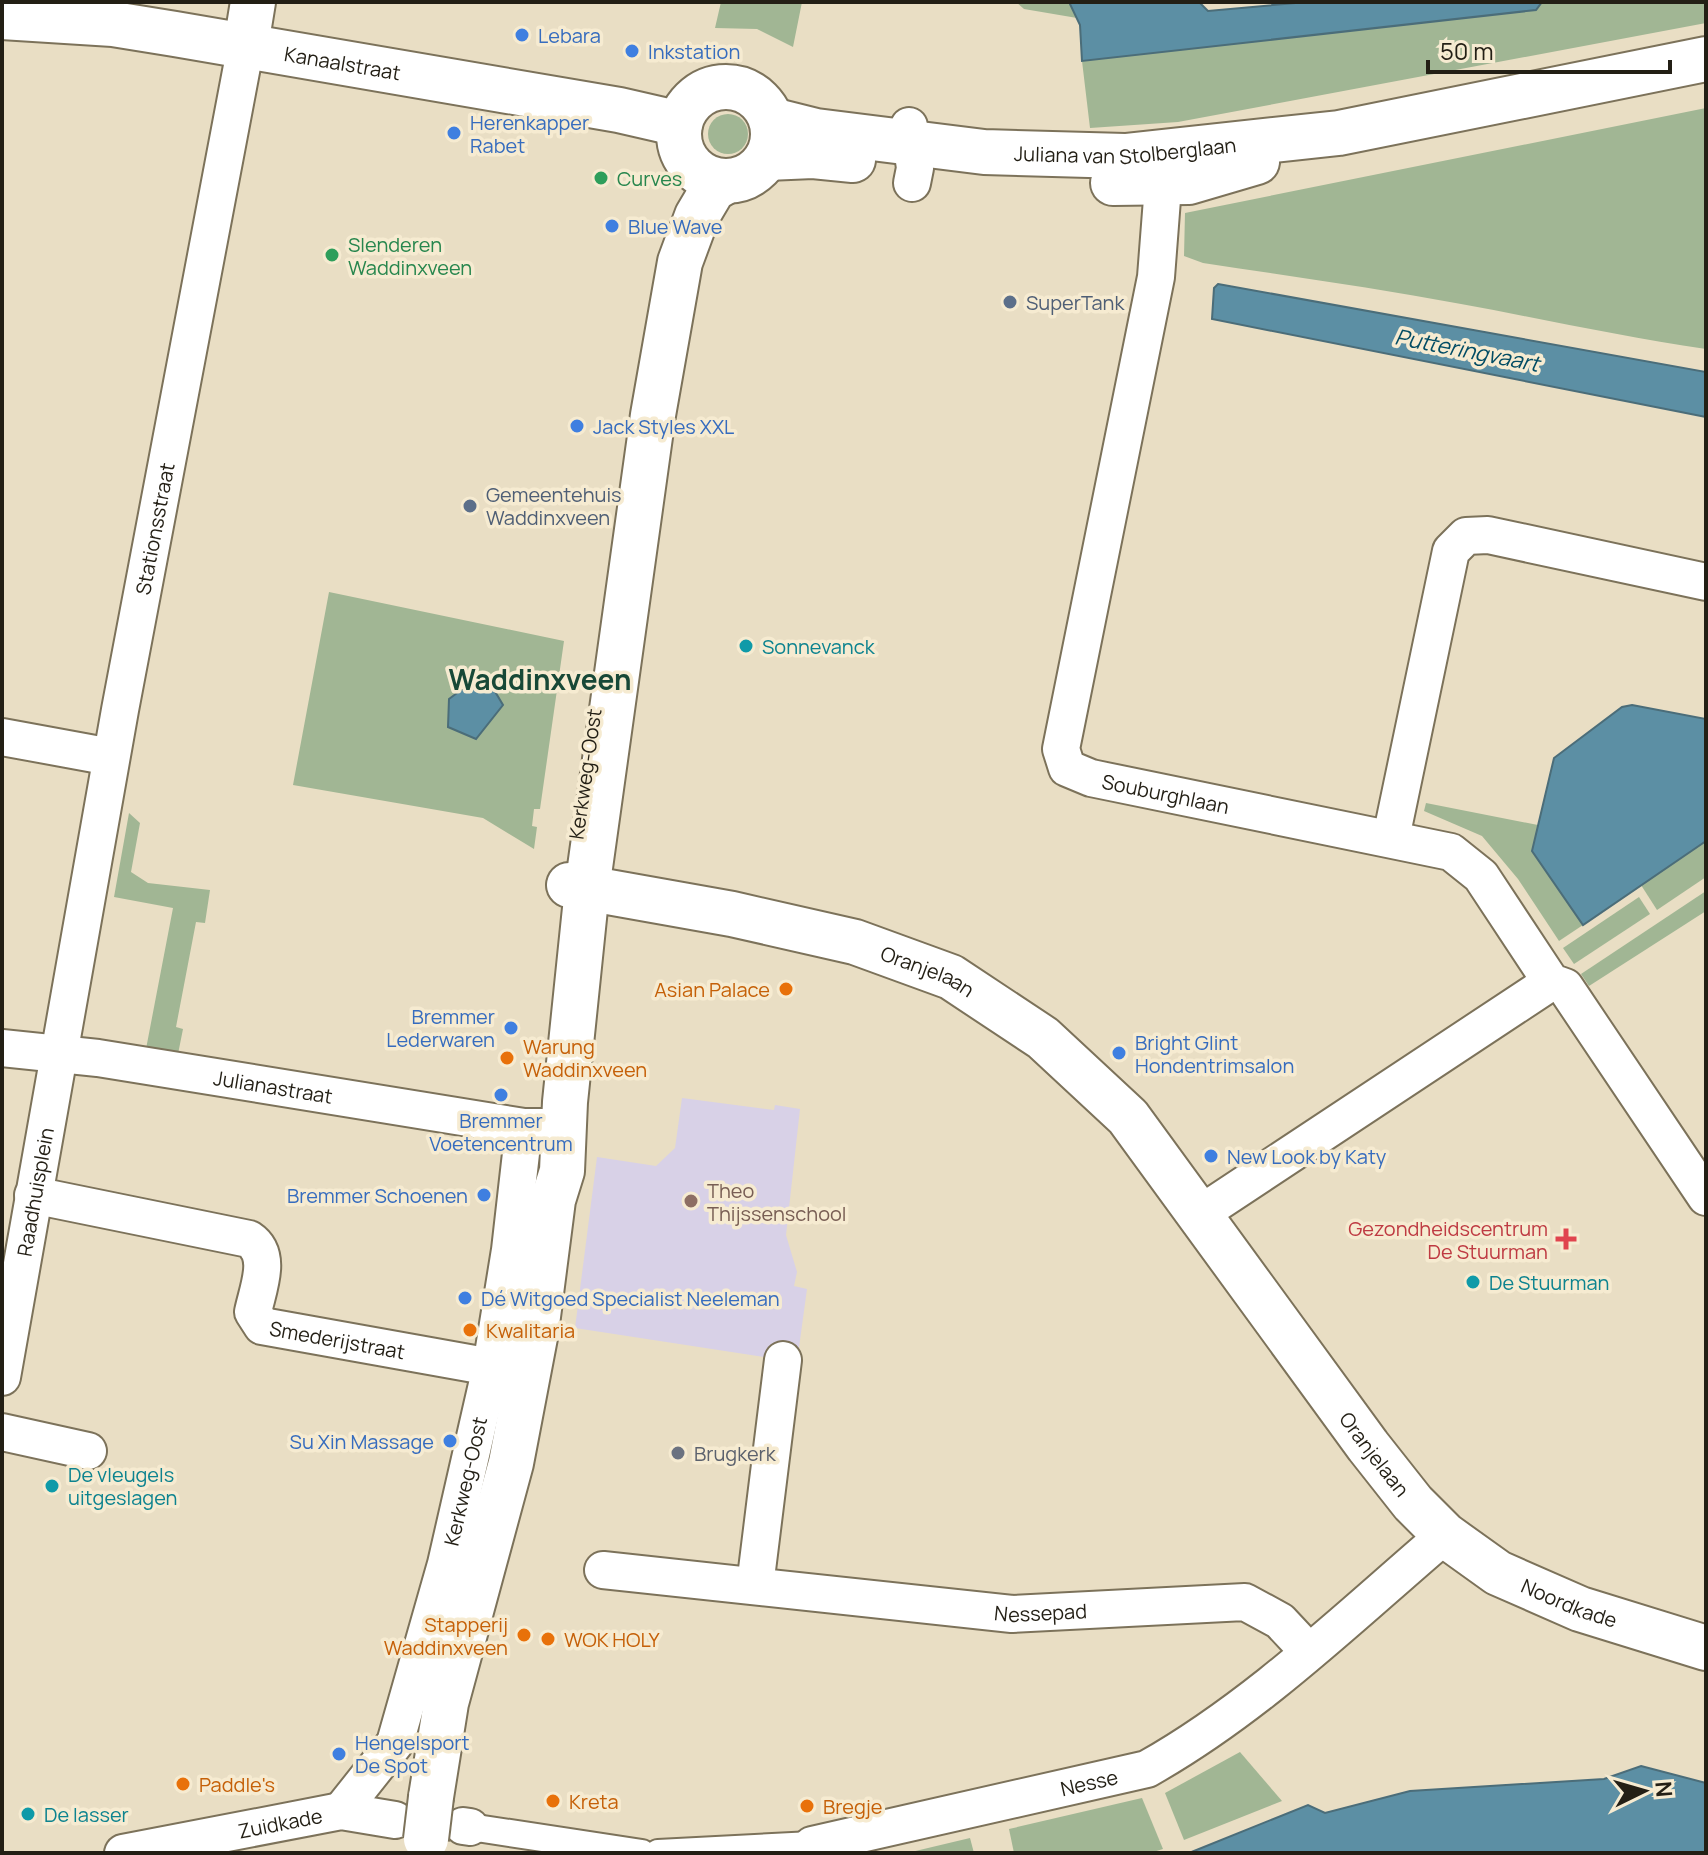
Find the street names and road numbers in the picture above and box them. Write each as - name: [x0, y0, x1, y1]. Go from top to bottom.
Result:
- street label: Kanaalstraat: [282, 39, 403, 86]
- street label: Juliana van Stolberglaan: [1014, 131, 1237, 170]
- street label: Stationsstraat: [129, 460, 180, 597]
- street label: Kerkweg-Oost: [562, 707, 608, 841]
- street label: Souburghlaan: [1100, 767, 1232, 820]
- street label: Oranjelaan: [877, 939, 980, 1003]
- street label: Julianastraat: [212, 1063, 335, 1109]
- street label: Raadhuisplein: [10, 1125, 59, 1258]
- street label: Smederijstraat: [268, 1314, 407, 1365]
- street label: Oranjelaan: [1334, 1406, 1416, 1502]
- street label: Kerkweg-Oost: [437, 1414, 493, 1548]
- street label: Noordkade: [1517, 1571, 1621, 1633]
- street label: Nessepad: [993, 1597, 1088, 1628]
- street label: Nesse: [1058, 1763, 1120, 1802]
- street label: Zuidkade: [236, 1801, 325, 1844]

